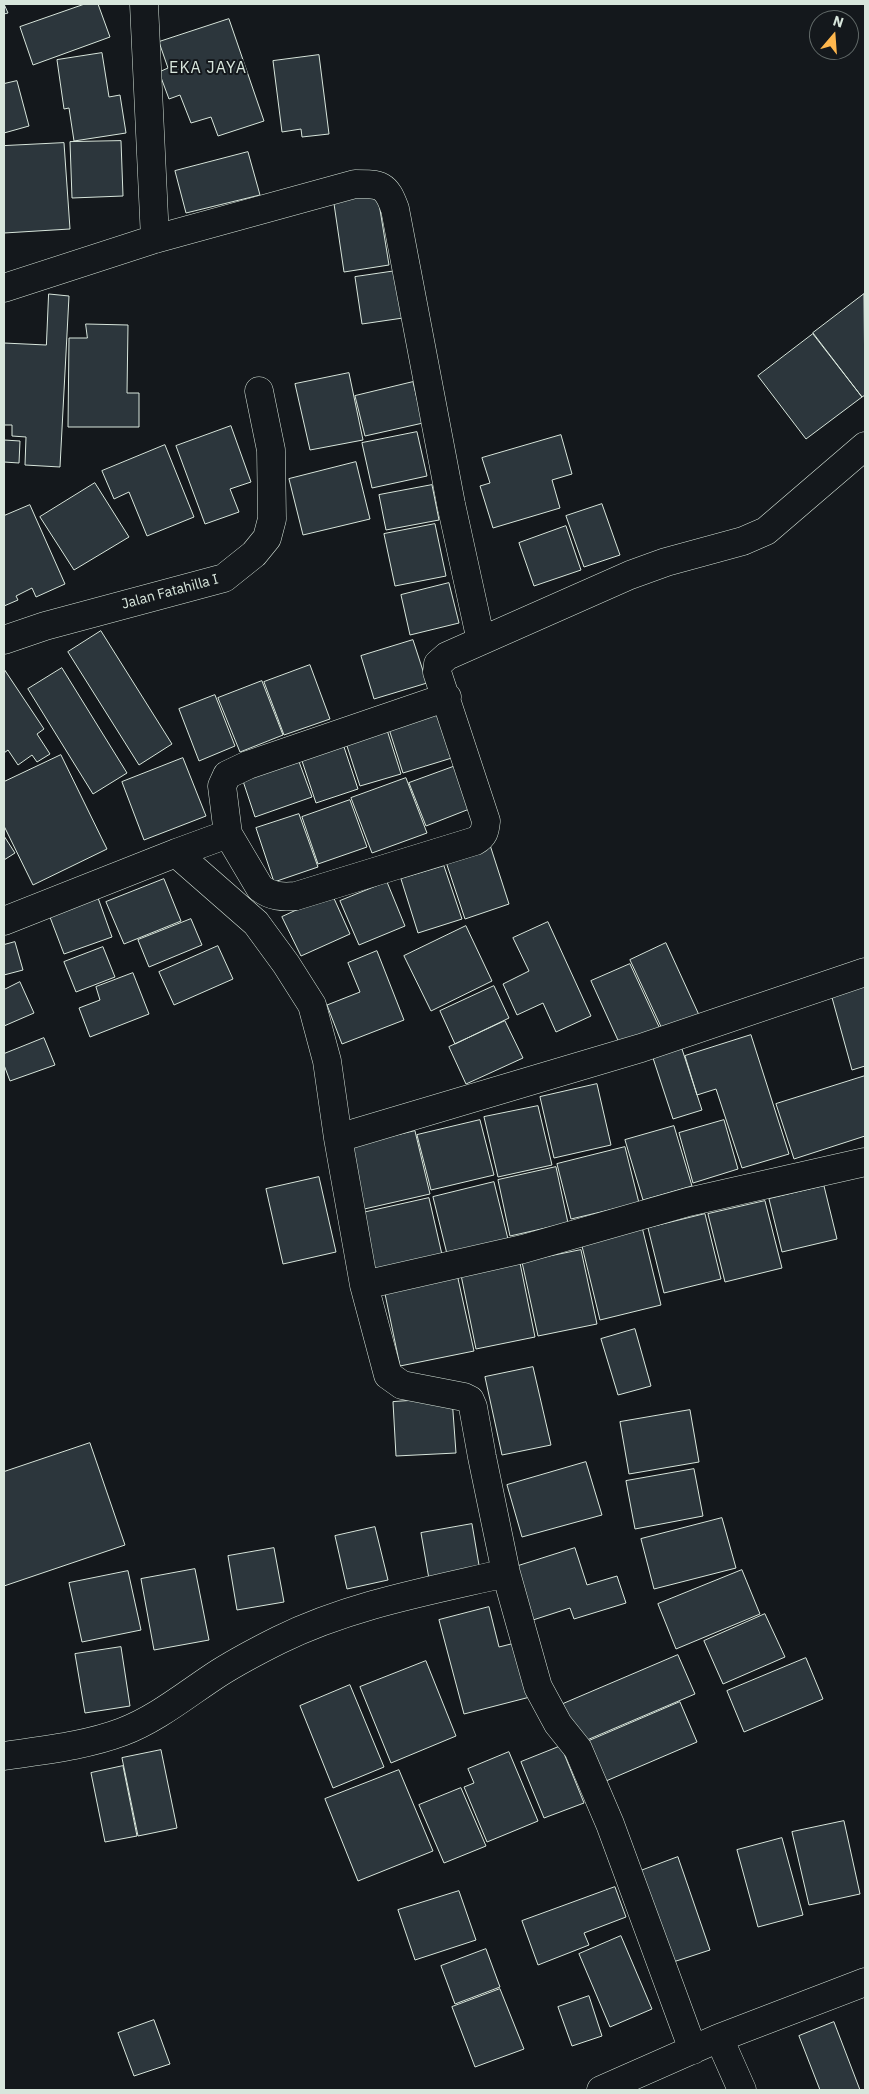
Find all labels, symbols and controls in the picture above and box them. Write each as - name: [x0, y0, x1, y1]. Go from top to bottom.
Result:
- north arrow: [809, 10, 859, 60]
- text: N: [831, 12, 846, 32]
- district label: EKA JAYA: [168, 58, 248, 78]
- street label: Jalan Fatahilla I: [120, 571, 220, 613]

